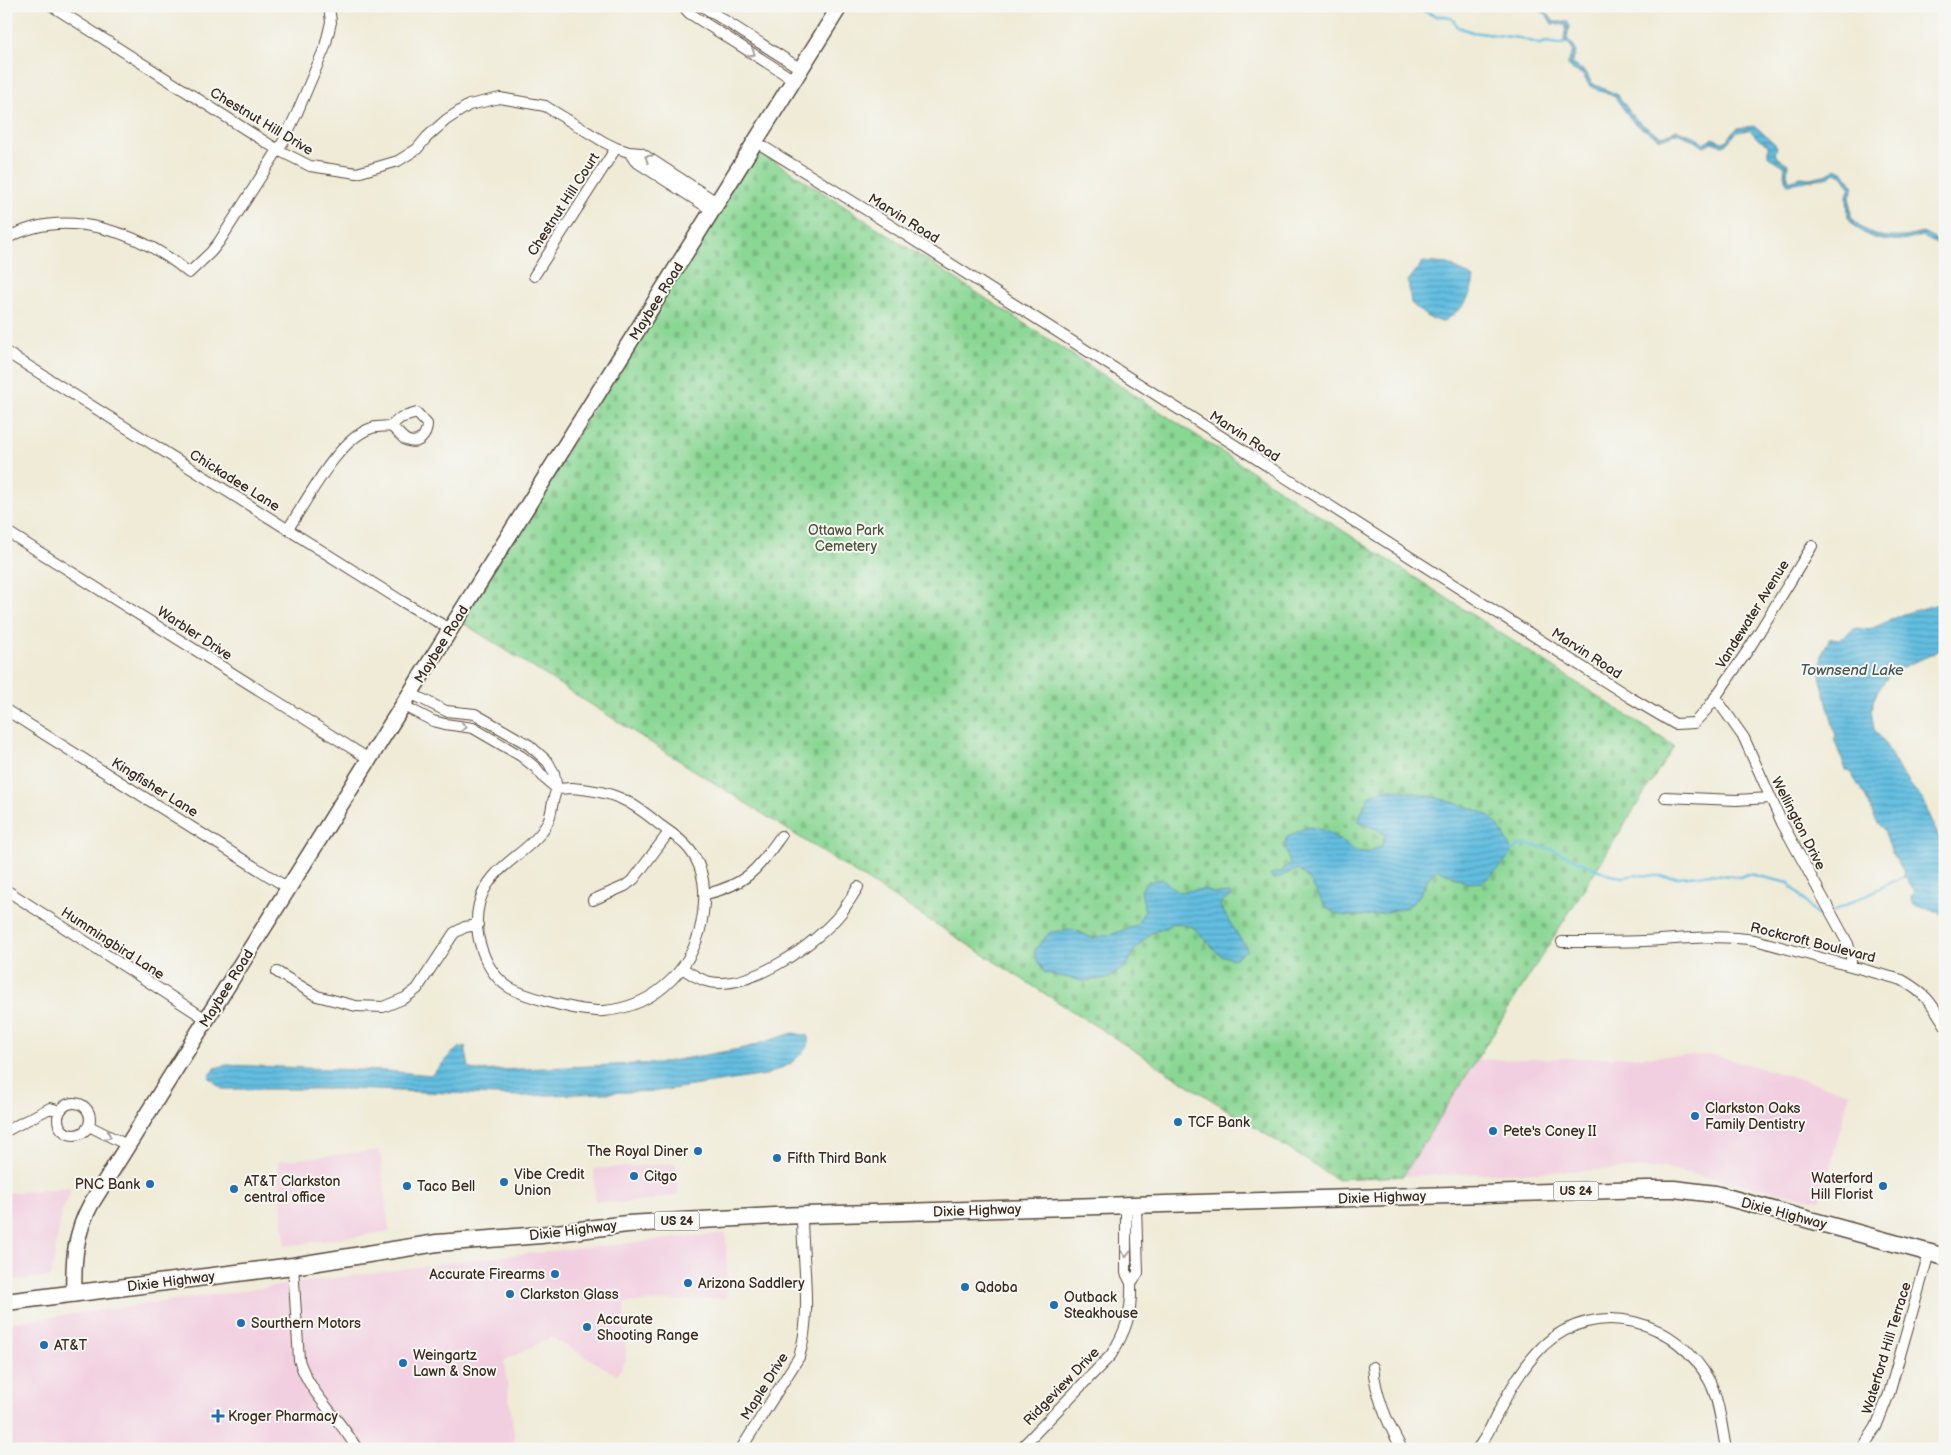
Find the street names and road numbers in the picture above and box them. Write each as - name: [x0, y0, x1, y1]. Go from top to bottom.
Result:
- street label: Chestnut Hill Drive: [207, 84, 316, 159]
- street label: Chestnut Hill Court: [524, 149, 603, 259]
- street label: Marvin Road: [865, 190, 942, 247]
- street label: Maybee Road: [626, 259, 687, 343]
- street label: Marvin Road: [1206, 407, 1283, 465]
- street label: Chickadee Lane: [187, 446, 283, 515]
- street label: Vandewater Avenue: [1712, 557, 1793, 672]
- street label: Maybee Road: [411, 602, 472, 686]
- street label: Warbler Drive: [154, 603, 235, 664]
- street label: Marvin Road: [1548, 624, 1625, 682]
- street label: Kingfisher Lane: [108, 754, 201, 821]
- street label: Wellington Drive: [1768, 774, 1829, 873]
- street label: Hummingbird Lane: [58, 904, 168, 983]
- street label: Rockcroft Boulevard: [1749, 919, 1877, 966]
- street label: Maybee Road: [196, 946, 257, 1030]
- road number: US 24: [1554, 1182, 1598, 1200]
- street label: Dixie Highway: [1338, 1187, 1427, 1208]
- street label: Dixie Highway: [1739, 1194, 1829, 1233]
- street label: Dixie Highway: [933, 1200, 1022, 1221]
- road number: US 24: [654, 1212, 700, 1230]
- street label: Dixie Highway: [528, 1217, 619, 1244]
- street label: Dixie Highway: [126, 1268, 217, 1295]
- street label: Waterford Hill Terrace: [1858, 1280, 1915, 1416]
- street label: Ridgeview Drive: [1020, 1344, 1103, 1429]
- street label: Maple Drive: [737, 1349, 792, 1423]

